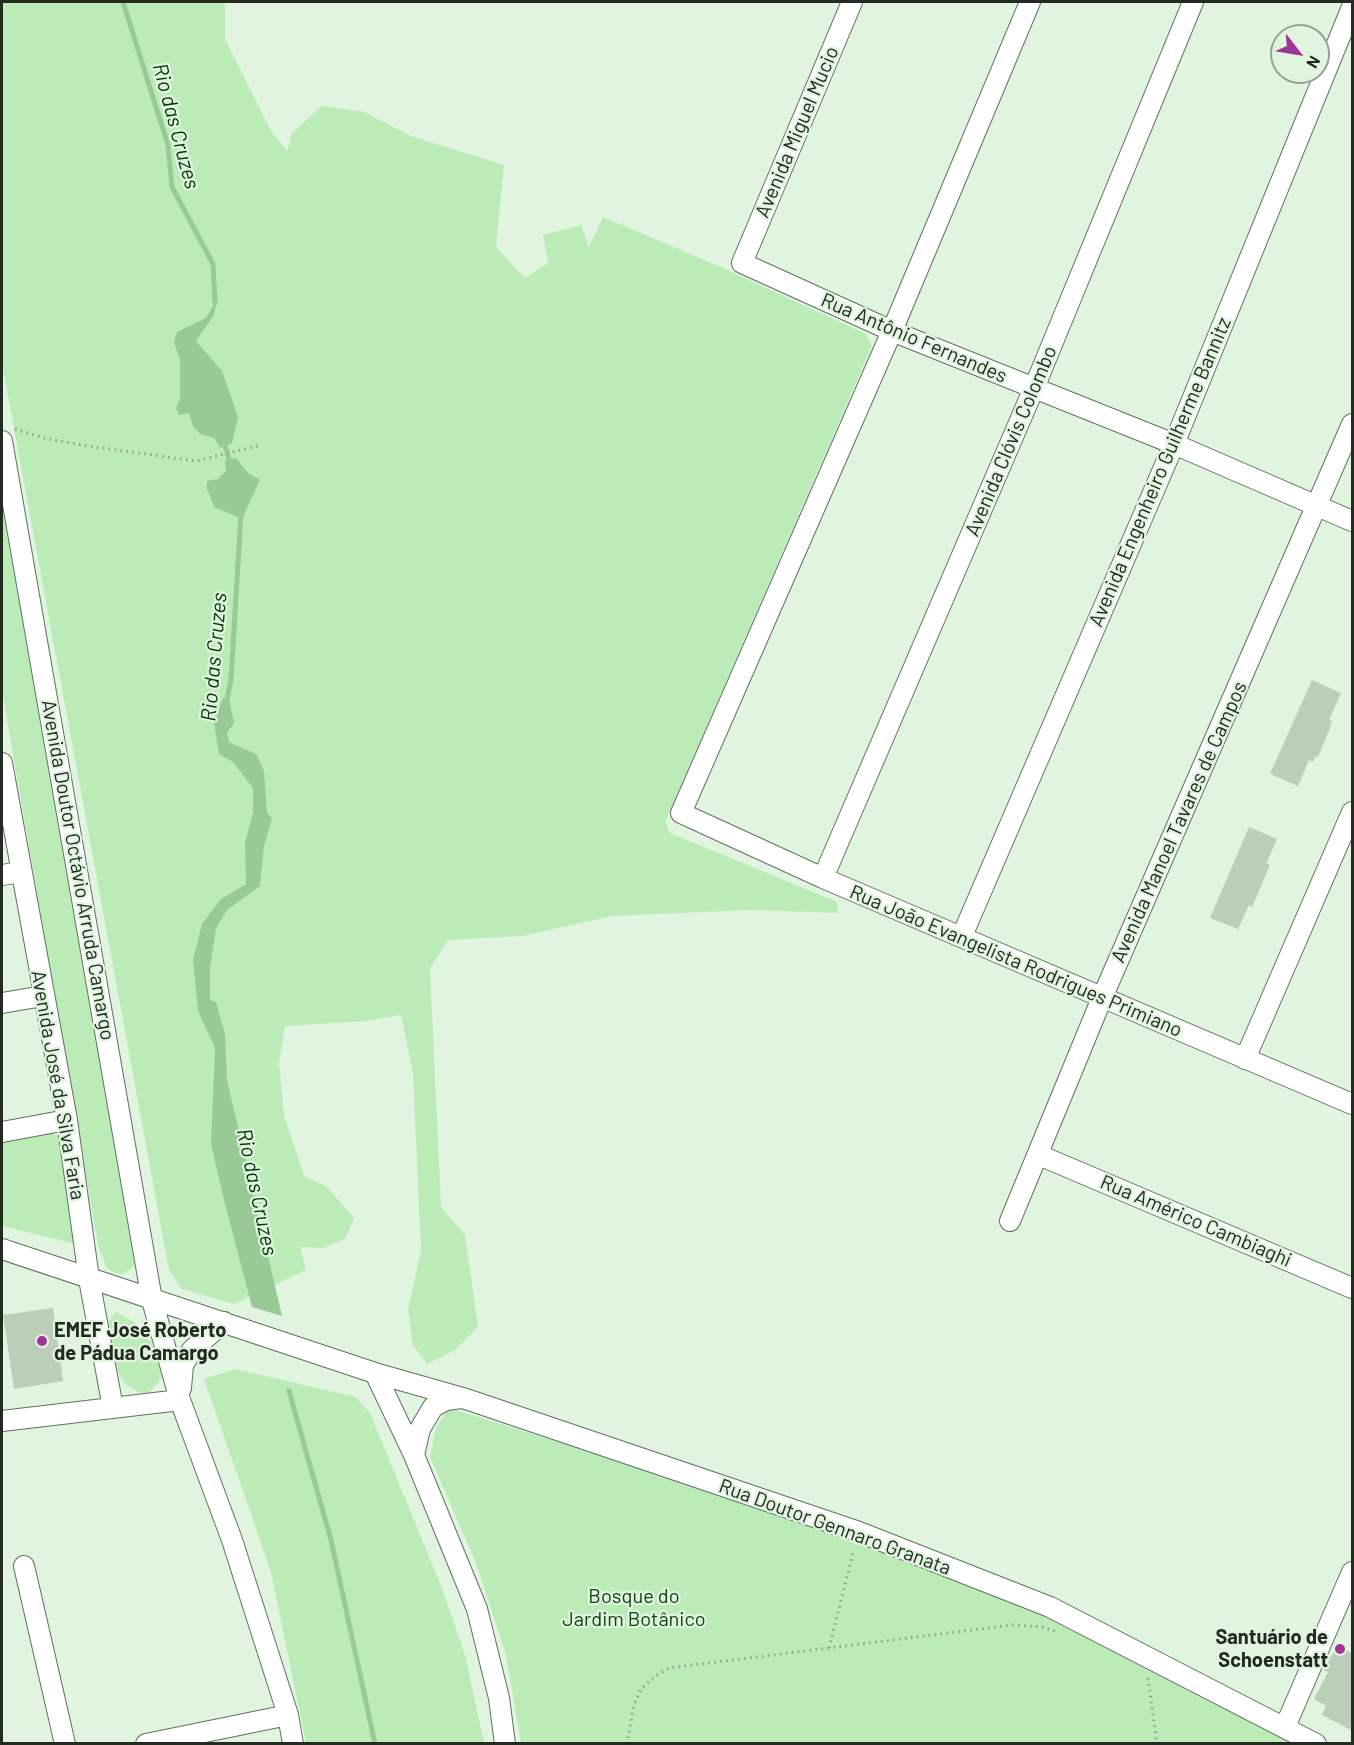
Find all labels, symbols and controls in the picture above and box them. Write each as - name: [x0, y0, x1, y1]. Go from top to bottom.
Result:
- north arrow: [1270, 24, 1330, 84]
- street label: Avenida Miguel Mucio: [750, 43, 844, 221]
- text: N: [1303, 53, 1325, 72]
- water label: Rio das Cruzes: [147, 60, 205, 192]
- street label: Rua Antônio Fernandes: [817, 288, 1011, 388]
- street label: Avenida Engenheiro Guilherme Bannitz: [1084, 314, 1236, 630]
- street label: Avenida Clóvis Colombo: [960, 342, 1062, 540]
- water label: Rio das Cruzes: [196, 592, 232, 722]
- street label: Avenida Manoel Tavares de Campos: [1106, 678, 1252, 966]
- street label: Avenida Doutor Octávio Arruda Camargo: [36, 698, 120, 1042]
- street label: Rua João Evangelista Rodrigues Primiano: [846, 880, 1186, 1042]
- street label: Avenida José da Silva Faria: [26, 968, 90, 1202]
- water label: Rio das Cruzes: [231, 1126, 283, 1258]
- street label: Rua Américo Cambiaghi: [1097, 1170, 1295, 1272]
- place label: EMEF José Roberto de Pádua Camargo: [54, 1318, 226, 1365]
- marker: EMEF José Roberto de Pádua Camargo: [35, 1334, 49, 1348]
- street label: Rua Doutor Gennaro Granata: [716, 1474, 954, 1580]
- park label: Bosque do Jardim Botânico: [562, 1584, 706, 1631]
- place label: Santuário de Schoenstatt: [1216, 1625, 1328, 1672]
- marker: Santuário de Schoenstatt: [1333, 1642, 1347, 1656]

